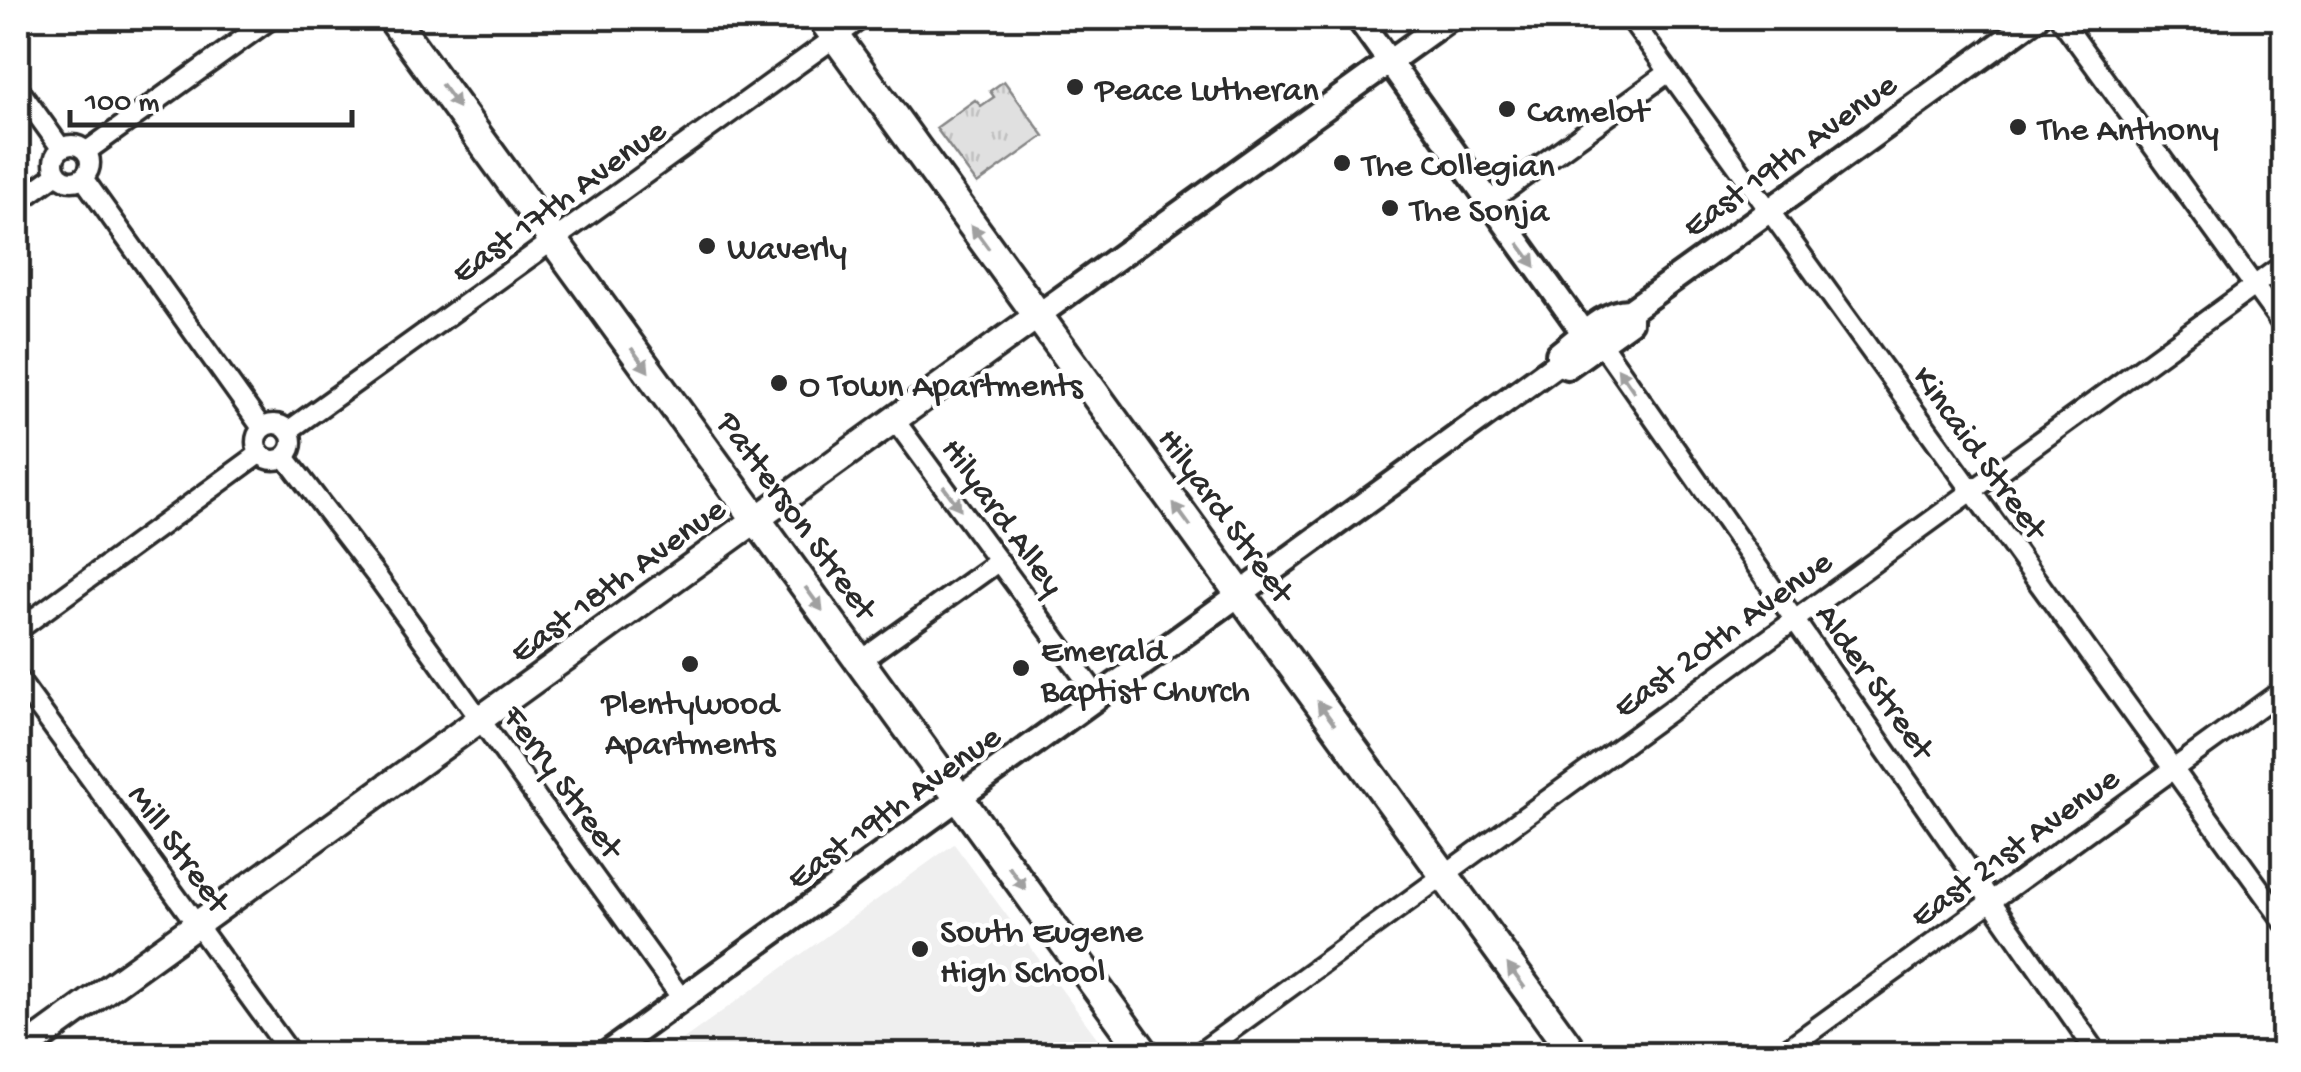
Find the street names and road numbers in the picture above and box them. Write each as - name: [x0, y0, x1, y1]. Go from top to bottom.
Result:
- street label: East 19th Avenue: [1676, 65, 1907, 249]
- street label: East 17th Avenue: [445, 111, 676, 295]
- street label: Kincaid Street: [1901, 359, 2056, 551]
- street label: Patterson Street: [705, 404, 885, 631]
- street label: Hilyard Street: [1146, 422, 1302, 615]
- street label: Hilyard Alley: [930, 432, 1071, 605]
- street label: East 18th Avenue: [503, 490, 736, 674]
- street label: East 20th Avenue: [1607, 543, 1842, 730]
- street label: Alder Street: [1804, 597, 1943, 771]
- street label: Ferry Street: [491, 698, 632, 870]
- street label: East 19th Avenue: [780, 717, 1011, 901]
- street label: East 21st Avenue: [1904, 759, 2130, 939]
- street label: Mill Street: [116, 778, 238, 925]

